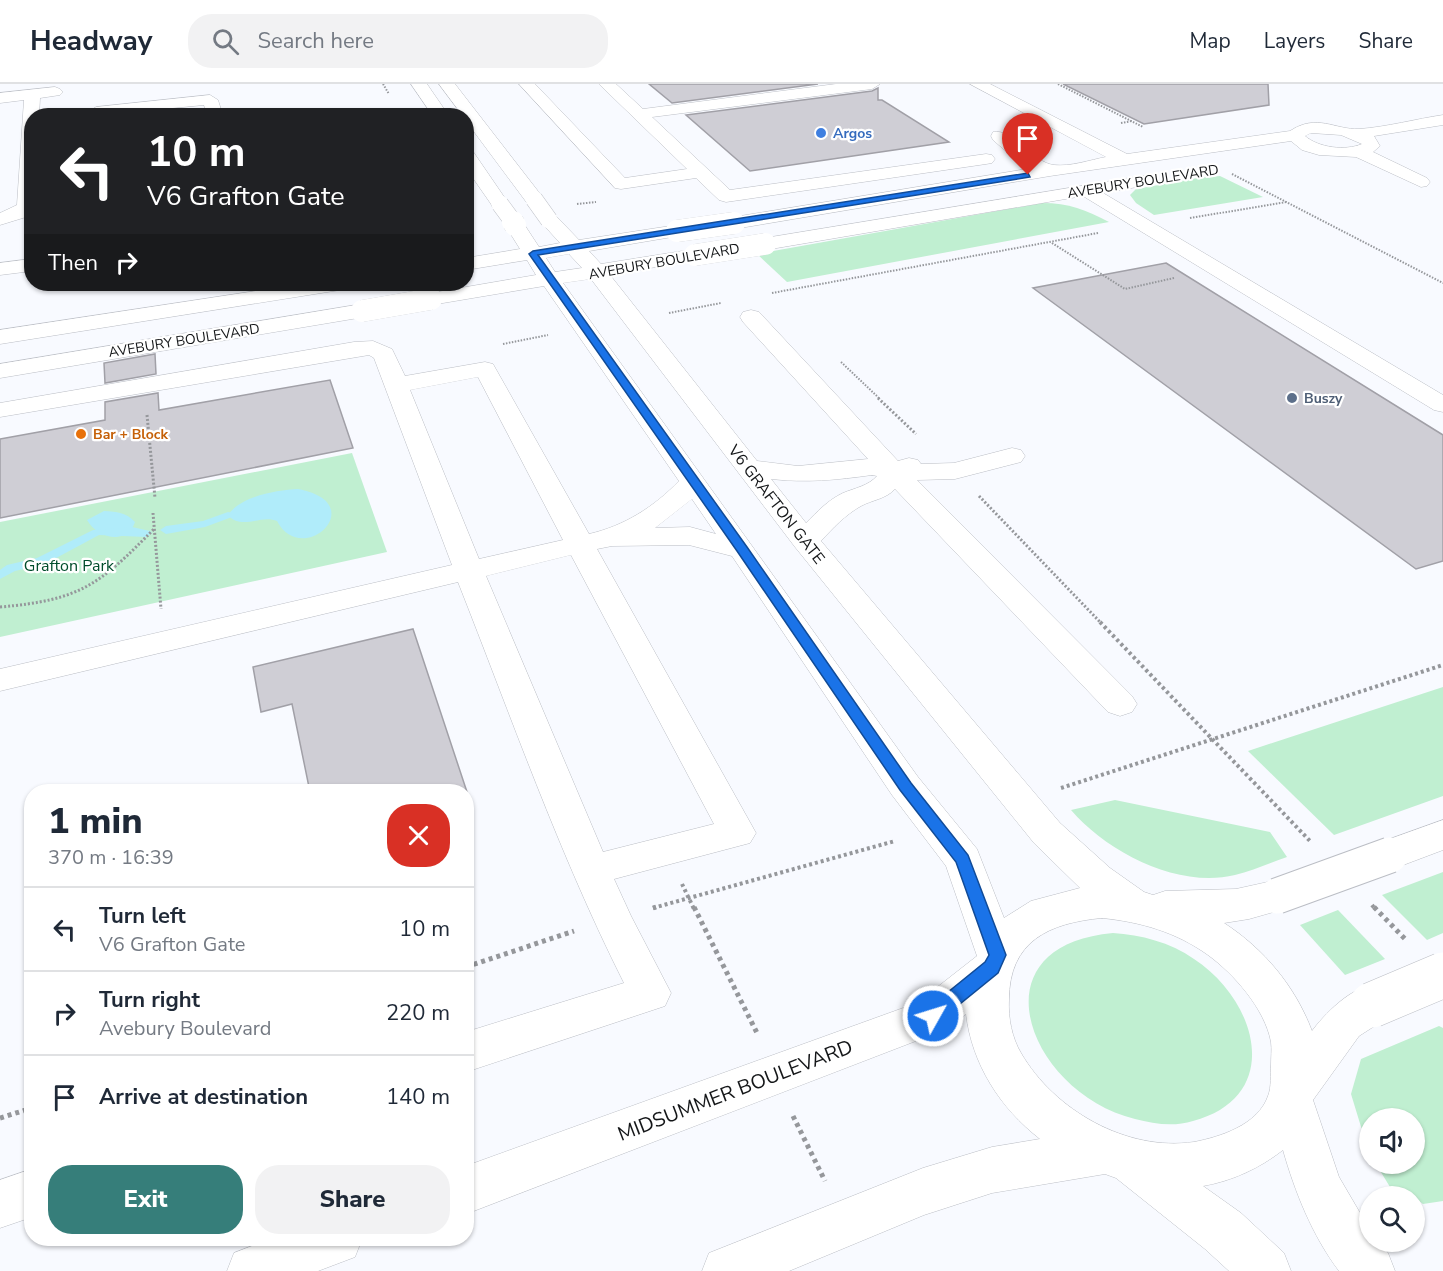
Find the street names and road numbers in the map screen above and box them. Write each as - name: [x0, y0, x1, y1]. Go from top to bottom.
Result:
- street label: AVEBURY BOULEVARD: [1066, 160, 1220, 203]
- street label: AVEBURY BOULEVARD: [587, 239, 741, 284]
- street label: AVEBURY BOULEVARD: [107, 319, 261, 362]
- street label: V6 GRAFTON GATE: [722, 440, 830, 569]
- street label: MIDSUMMER BOULEVARD: [614, 1033, 857, 1148]

